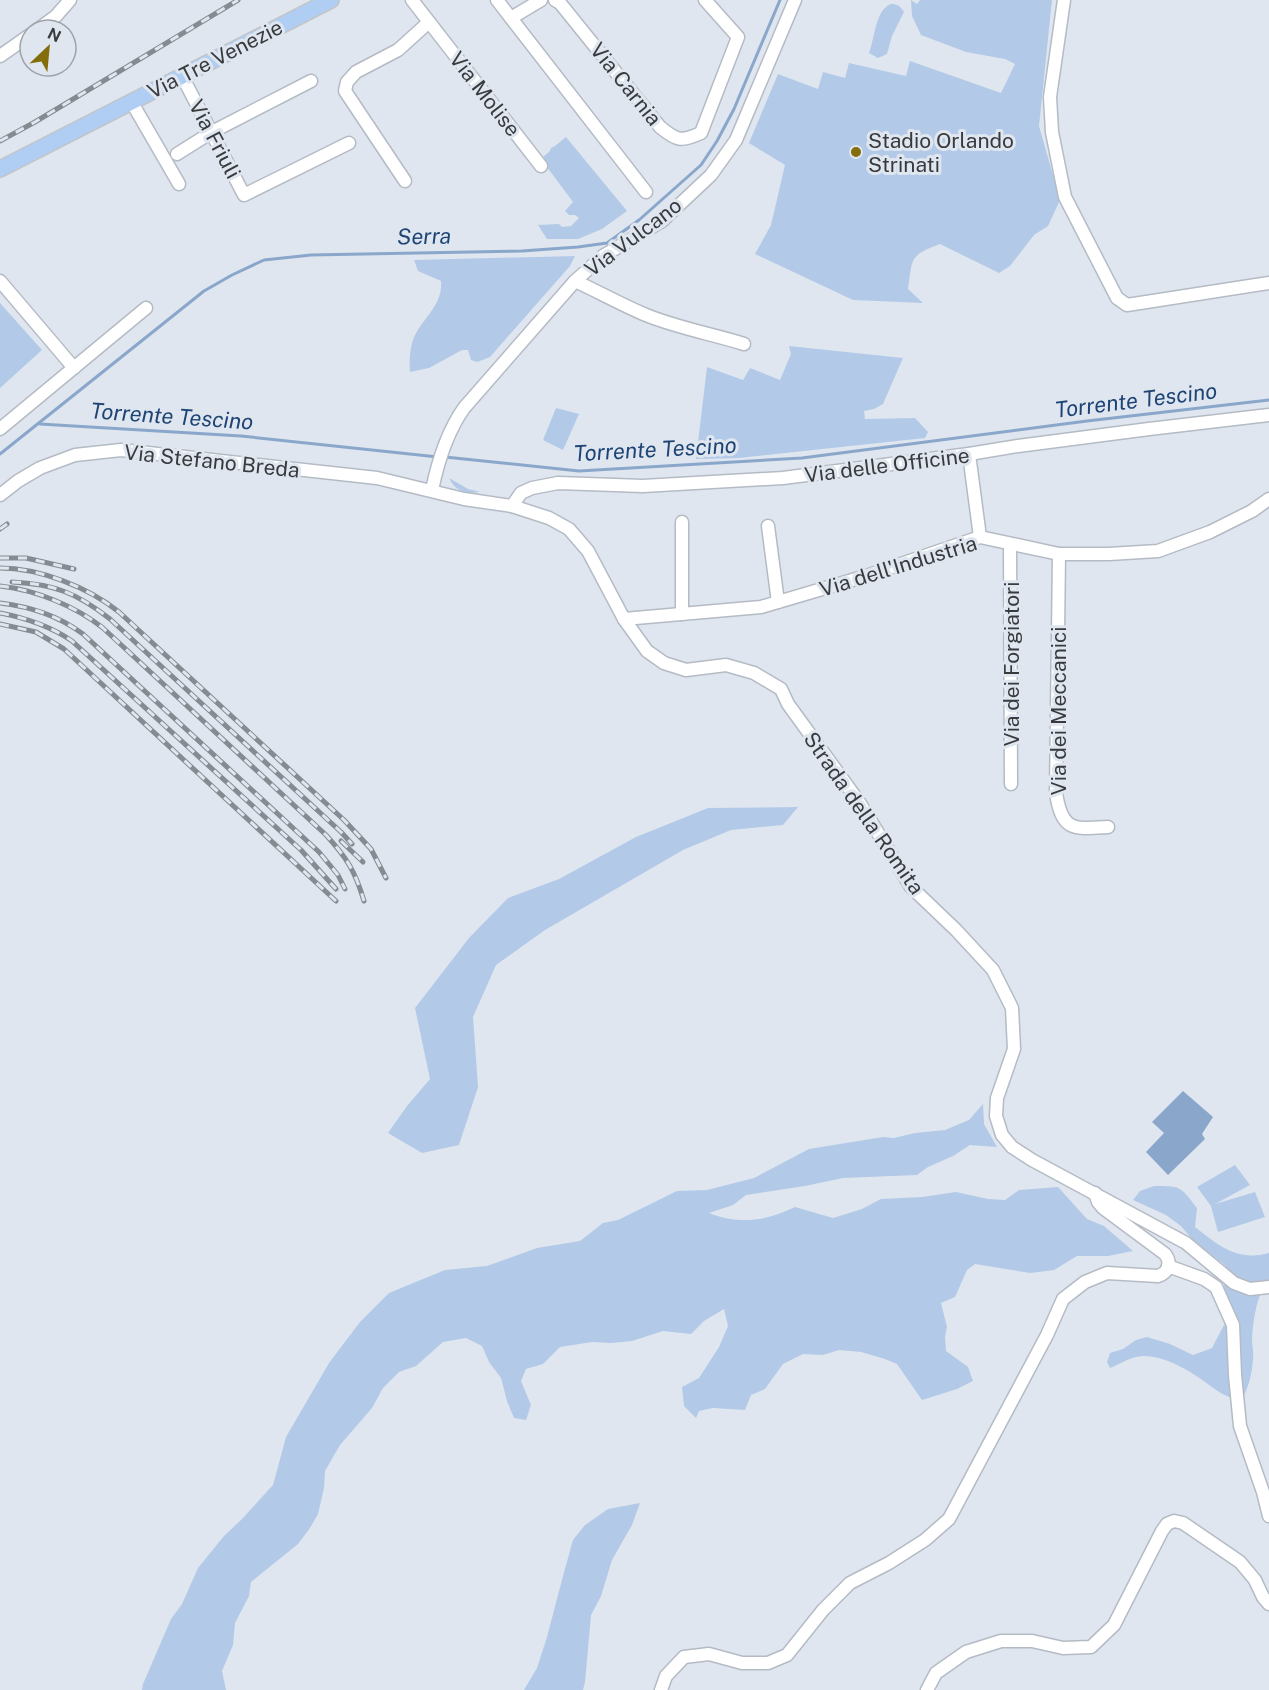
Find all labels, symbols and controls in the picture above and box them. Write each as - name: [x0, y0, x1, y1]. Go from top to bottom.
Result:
- street label: Via Tre Venezie: [143, 14, 287, 104]
- north arrow: [18, 18, 78, 78]
- text: N: [45, 24, 64, 46]
- street label: Via Carnia: [585, 38, 667, 130]
- street label: Via Molise: [444, 47, 526, 141]
- street label: Via Friuli: [184, 95, 246, 183]
- place label: Stadio Orlando Strinati: [868, 128, 1014, 177]
- marker: Stadio Orlando Strinati: [849, 145, 863, 159]
- street label: Via Vulcano: [580, 192, 686, 282]
- water label: Serra: [397, 223, 451, 249]
- water label: Torrente Tescino: [1054, 377, 1219, 423]
- water label: Torrente Tescino: [90, 397, 254, 435]
- water label: Torrente Tescino: [573, 432, 737, 466]
- street label: Via Stefano Breda: [123, 439, 301, 483]
- street label: Via delle Officine: [803, 442, 971, 488]
- street label: Via dell'Industria: [816, 530, 980, 602]
- street label: Via dei Forgiatori: [999, 582, 1024, 746]
- street label: Via dei Meccanici: [1046, 627, 1071, 795]
- street label: Strada della Romita: [799, 727, 929, 899]

